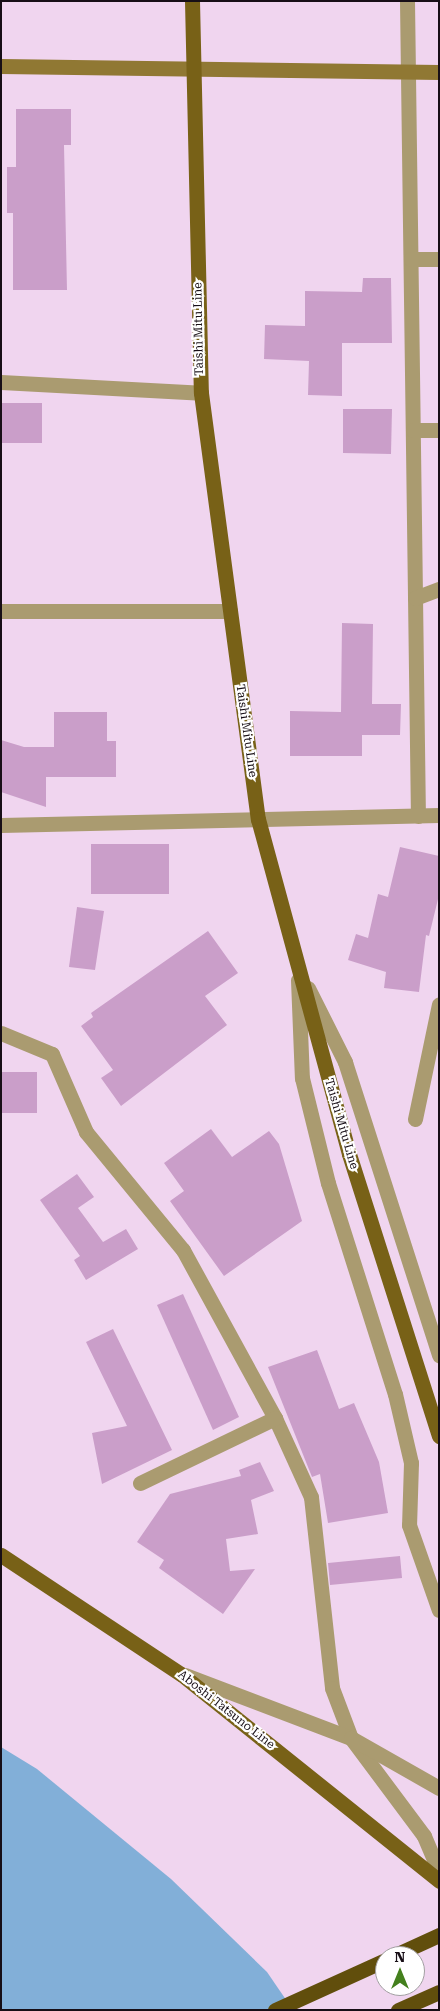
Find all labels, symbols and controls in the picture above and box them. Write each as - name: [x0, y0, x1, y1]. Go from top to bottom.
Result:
- street label: Taishi Mitu Line: [191, 282, 207, 376]
- street label: Taishi Mitu Line: [232, 684, 260, 778]
- street label: Taishi Mitu Line: [321, 1077, 361, 1171]
- street label: Aboshi Tatsuno Line: [175, 1668, 277, 1752]
- north arrow: [375, 1946, 425, 1996]
- text: N: [395, 1949, 405, 1965]

